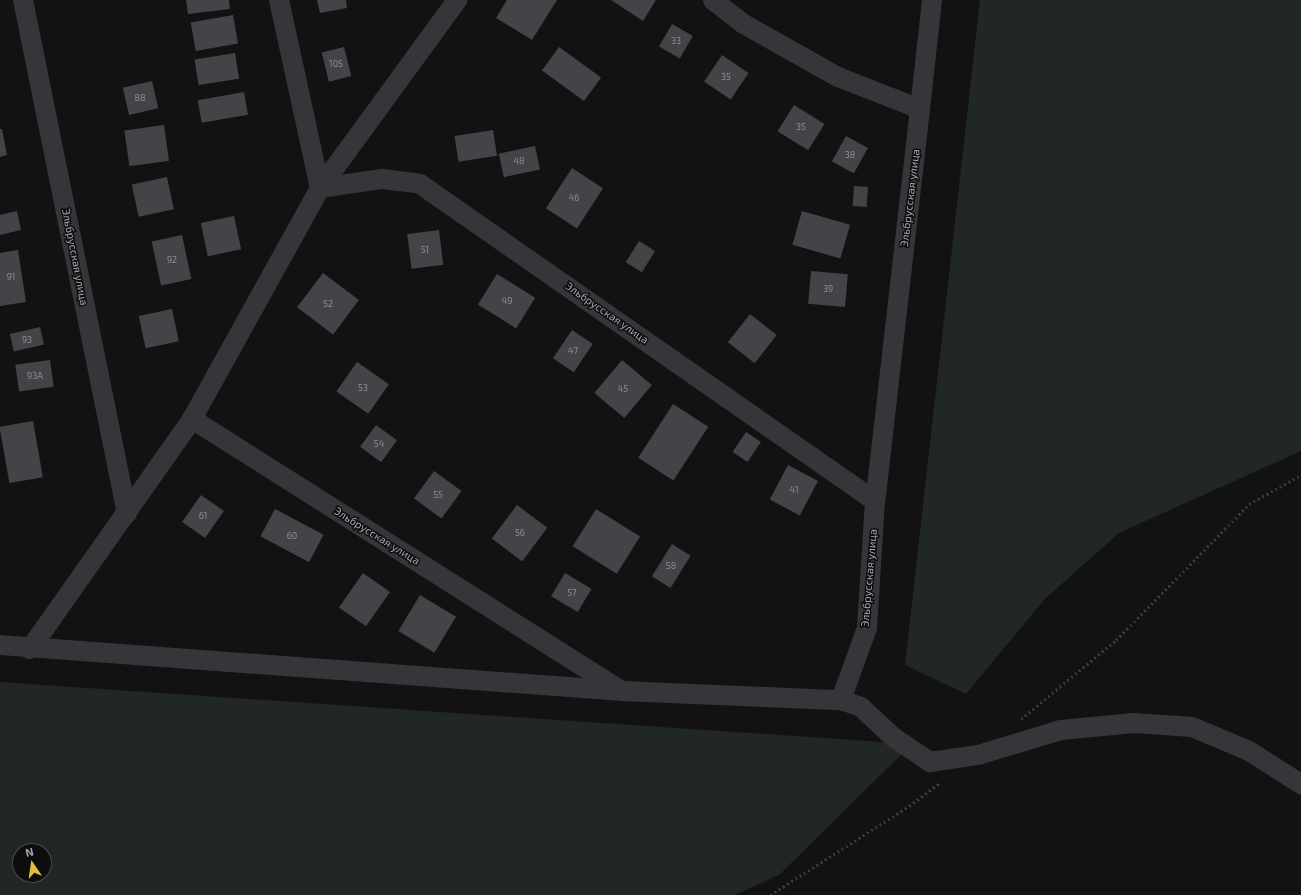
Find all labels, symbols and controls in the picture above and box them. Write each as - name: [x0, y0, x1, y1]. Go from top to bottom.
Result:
- house number: 33: [671, 36, 681, 46]
- house number: 105: [329, 59, 343, 69]
- house number: 35: [721, 72, 731, 82]
- house number: 88: [135, 93, 145, 103]
- house number: 35: [796, 122, 806, 132]
- street label: Эльбрусская улица: [897, 148, 923, 248]
- house number: 38: [845, 150, 855, 160]
- house number: 48: [514, 156, 524, 166]
- house number: 46: [569, 193, 579, 203]
- street label: Эльбрусская улица: [59, 207, 91, 307]
- house number: 51: [421, 245, 429, 255]
- house number: 92: [167, 255, 177, 265]
- house number: 91: [7, 272, 15, 282]
- street label: Эльбрусская улица: [563, 279, 651, 347]
- house number: 39: [823, 284, 833, 294]
- house number: 49: [502, 296, 512, 306]
- house number: 52: [323, 299, 333, 309]
- house number: 93: [22, 335, 32, 345]
- house number: 47: [568, 346, 578, 356]
- house number: 93А: [27, 371, 43, 381]
- house number: 53: [358, 383, 368, 393]
- house number: 45: [618, 384, 628, 394]
- house number: 54: [374, 439, 384, 449]
- house number: 41: [789, 485, 799, 495]
- house number: 55: [433, 490, 443, 500]
- street label: Эльбрусская улица: [332, 504, 422, 568]
- house number: 61: [199, 511, 207, 521]
- house number: 56: [515, 528, 525, 538]
- street label: Эльбрусская улица: [858, 528, 880, 628]
- house number: 60: [287, 531, 297, 541]
- house number: 58: [666, 561, 676, 571]
- house number: 57: [567, 588, 577, 598]
- north arrow: [12, 843, 52, 883]
- text: N: [24, 845, 35, 859]

